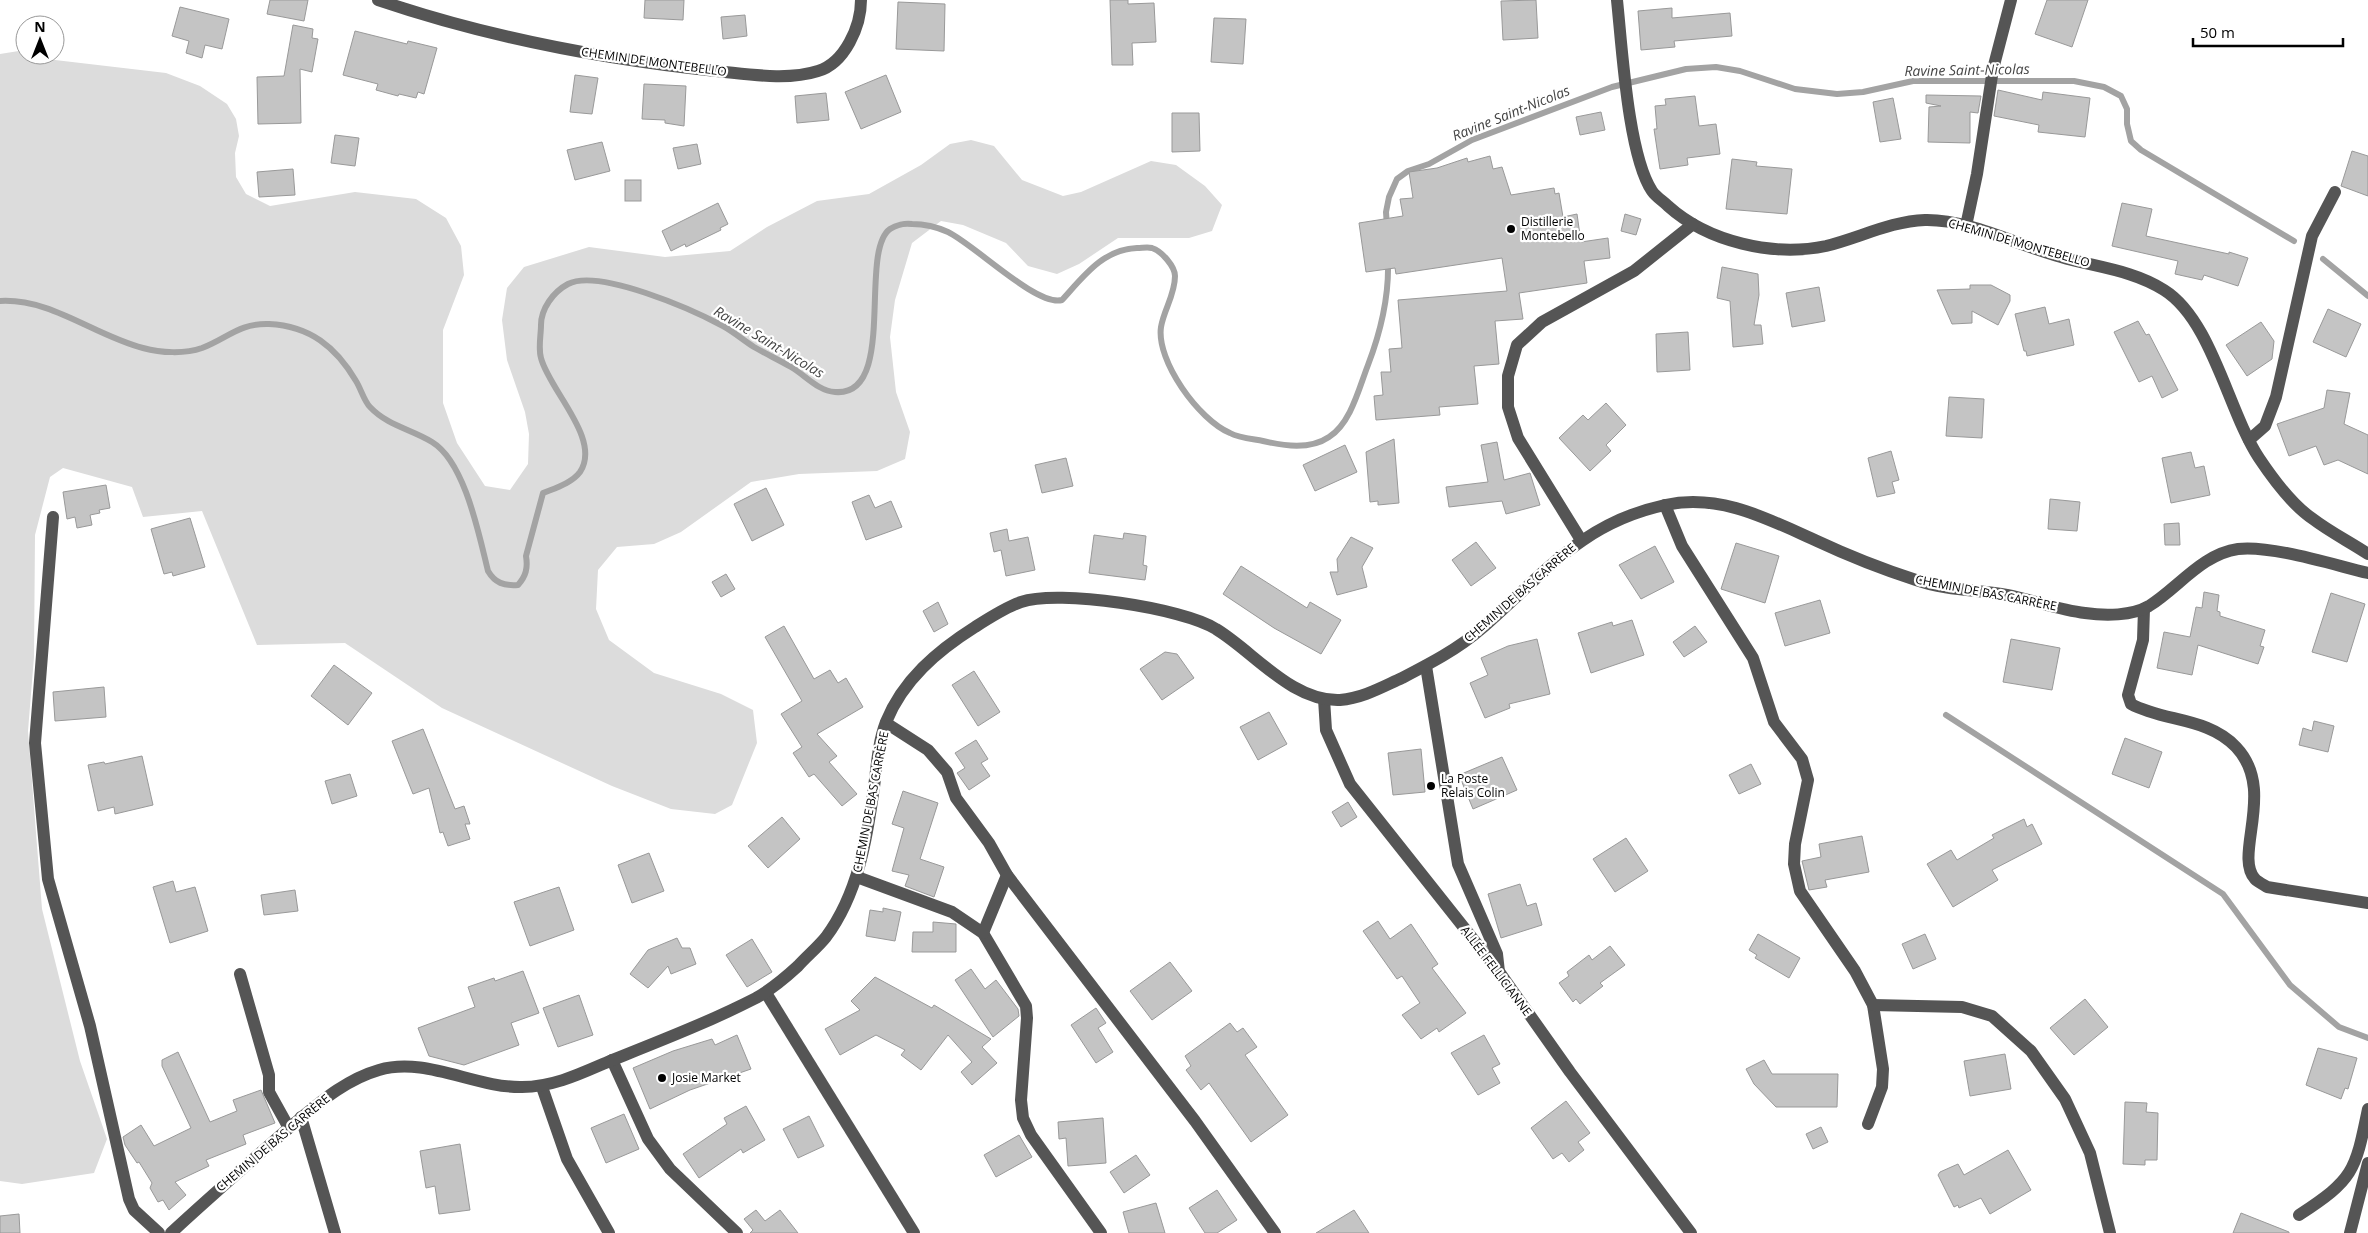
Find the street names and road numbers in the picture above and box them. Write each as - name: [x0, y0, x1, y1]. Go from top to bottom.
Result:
- street label: CHEMIN DE MONTEBELLO: [580, 43, 728, 80]
- street label: CHEMIN DE MONTEBELLO: [1946, 214, 2092, 271]
- street label: CHEMIN DE BAS CARRÈRE: [1460, 539, 1579, 646]
- street label: CHEMIN DE BAS CARRÈRE: [1914, 570, 2058, 615]
- street label: CHEMIN DE BAS CARRÈRE: [848, 730, 893, 874]
- street label: ALLÉE FELLICIANNE: [1457, 922, 1536, 1019]
- street label: CHEMIN DE BAS CARRÈRE: [212, 1090, 333, 1195]

